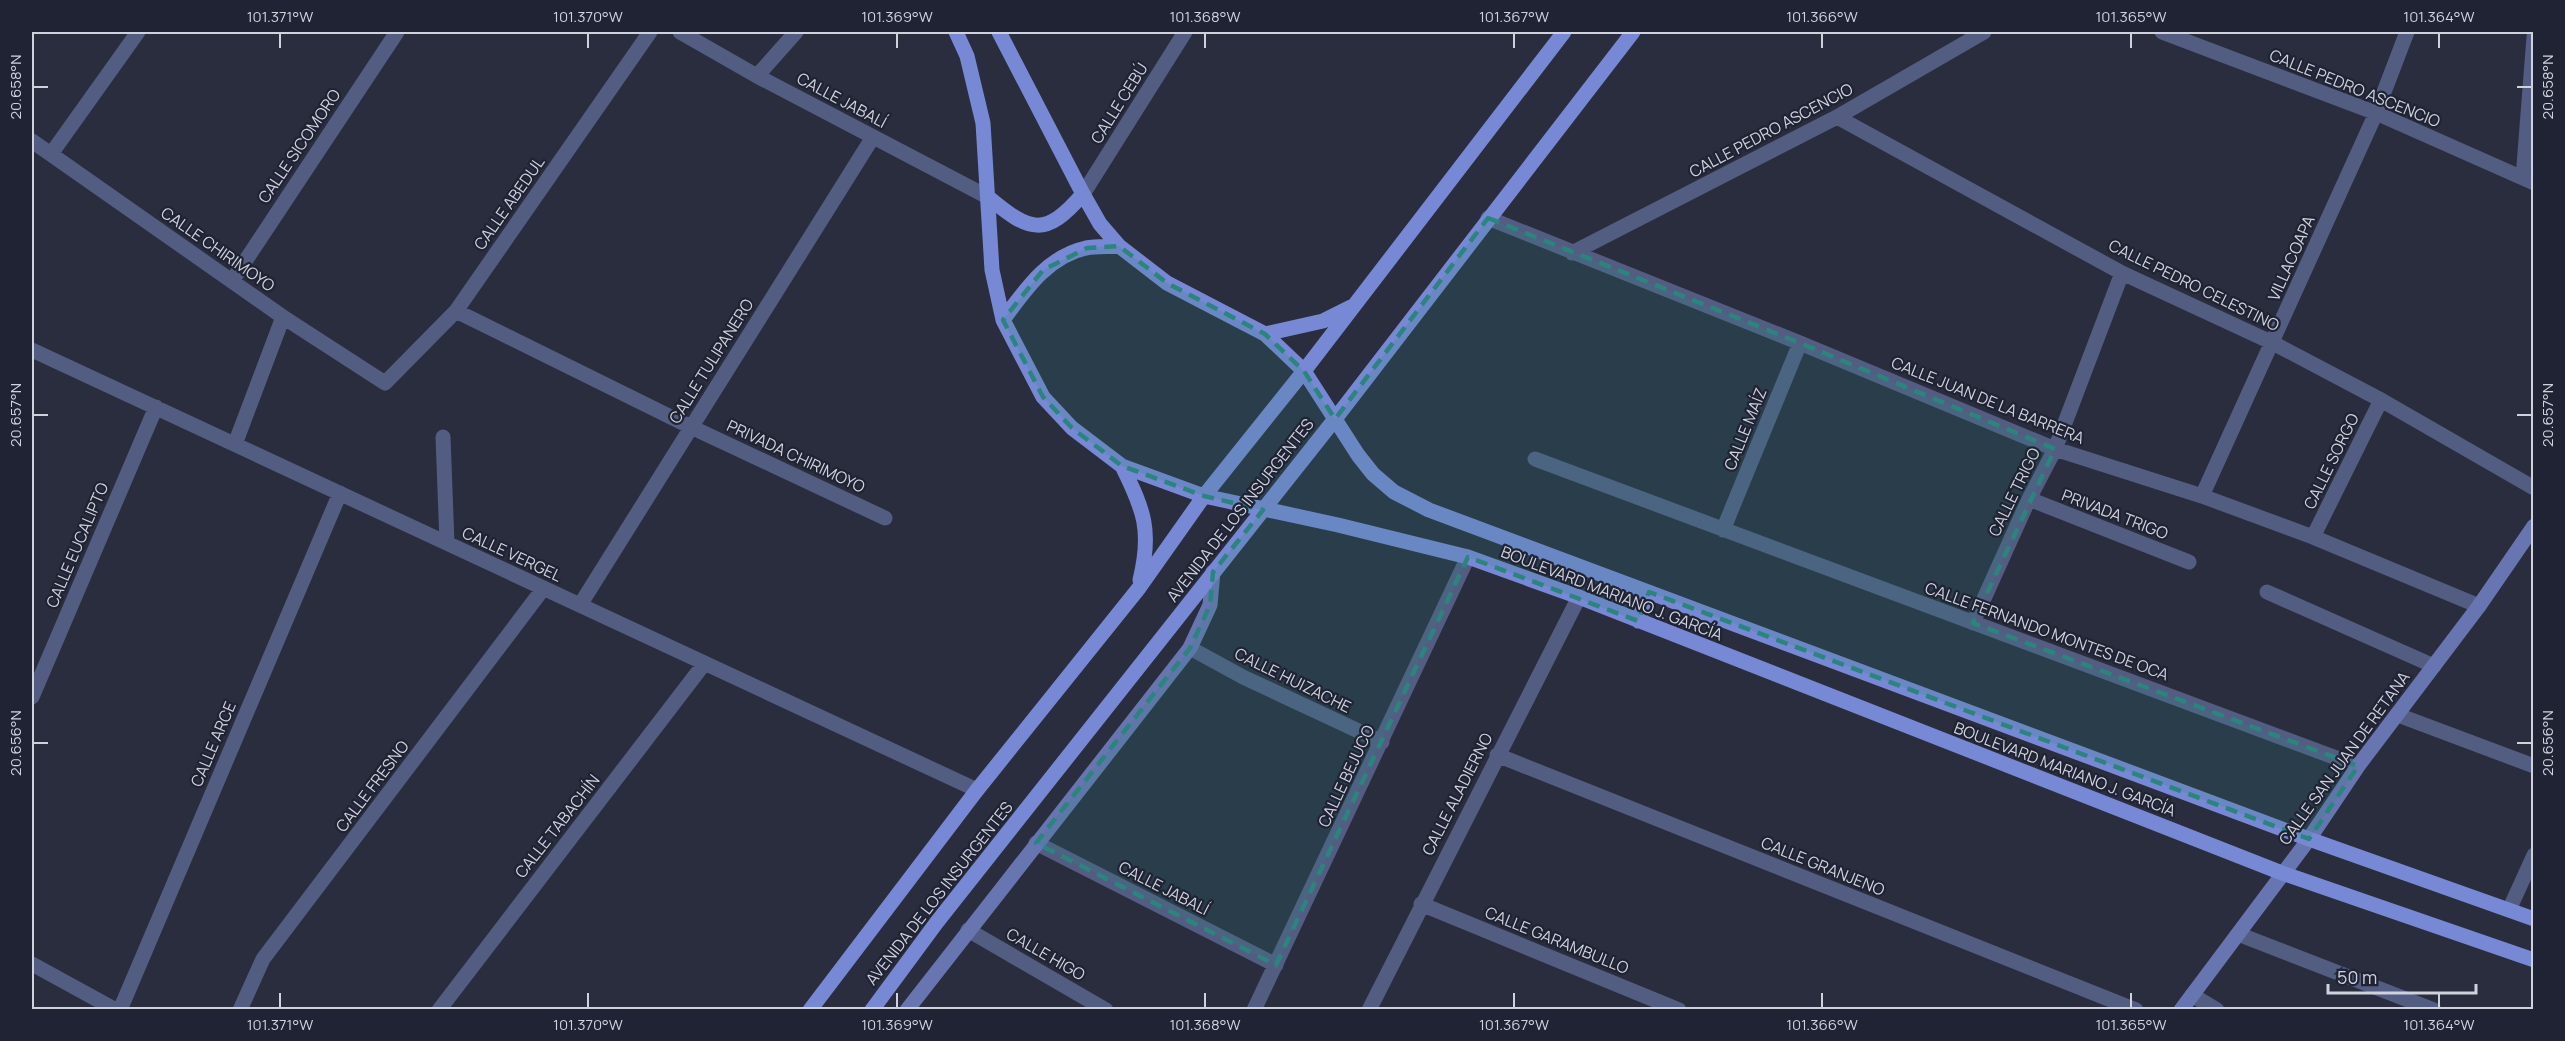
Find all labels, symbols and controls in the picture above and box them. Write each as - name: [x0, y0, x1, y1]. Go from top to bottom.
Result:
- text: 101.371°W: [247, 6, 313, 27]
- text: 101.370°W: [553, 6, 623, 27]
- text: 101.369°W: [861, 6, 933, 27]
- text: 101.368°W: [1169, 6, 1241, 27]
- text: 101.367°W: [1479, 6, 1549, 27]
- text: 101.366°W: [1786, 6, 1858, 27]
- text: 101.365°W: [2095, 6, 2167, 27]
- text: 101.364°W: [2403, 6, 2475, 27]
- street label: CALLE PEDRO ASCENCIO: [2266, 44, 2444, 132]
- text: 20.658°N: [5, 54, 26, 120]
- text: 20.658°N: [2537, 54, 2558, 120]
- street label: CALLE CEBÚ: [1085, 58, 1153, 148]
- street label: CALLE JABALÍ: [793, 67, 891, 133]
- street label: CALLE PEDRO ASCENCIO: [1685, 77, 1857, 183]
- street label: CALLE SICOMORO: [253, 84, 346, 207]
- street label: CALLE ABEDUL: [469, 152, 549, 254]
- street label: CALLE CHIRIMOYO: [157, 201, 280, 297]
- street label: VILLACOAPA: [2262, 212, 2320, 304]
- street label: CALLE PEDRO CELESTINO: [2105, 234, 2283, 336]
- street label: CALLE TULIPANERO: [664, 294, 759, 428]
- street label: CALLE JUAN DE LA BARRERA: [1888, 351, 2088, 449]
- text: 20.657°N: [5, 383, 26, 447]
- text: 20.657°N: [2537, 383, 2558, 447]
- street label: CALLE MAÍZ: [1718, 384, 1772, 473]
- street label: CALLE SORGO: [2298, 409, 2364, 513]
- street label: PRIVADA CHIRIMOYO: [723, 414, 869, 498]
- street label: AVENIDA DE LOS INSURGENTES: [1161, 414, 1319, 606]
- street label: CALLE TRIGO: [1983, 444, 2045, 540]
- street label: CALLE EUCALIPTO: [41, 479, 114, 611]
- street label: PRIVADA TRIGO: [2059, 484, 2172, 545]
- street label: CALLE VERGEL: [459, 521, 565, 587]
- street label: BOULEVARD MARIANO J. GARCÍA: [1498, 540, 1726, 646]
- street label: CALLE FERNANDO MONTES DE OCA: [1922, 577, 2172, 685]
- street label: CALLE HUIZACHE: [1231, 642, 1355, 718]
- street label: CALLE SAN JUAN DE RETANA: [2274, 667, 2414, 849]
- street label: CALLE ARCE: [185, 698, 241, 790]
- text: 20.656°N: [5, 710, 26, 776]
- text: 20.656°N: [2537, 710, 2558, 776]
- street label: BOULEVARD MARIANO J. GARCÍA: [1951, 716, 2179, 822]
- street label: CALLE BEJUCO: [1313, 721, 1379, 831]
- street label: CALLE ALADIERNO: [1417, 729, 1498, 859]
- street label: CALLE FRESNO: [330, 735, 414, 836]
- street label: CALLE TABACHÍN: [510, 770, 604, 882]
- street label: AVENIDA DE LOS INSURGENTES: [860, 797, 1018, 989]
- street label: CALLE GRANJENO: [1758, 831, 1888, 901]
- street label: CALLE JABALÍ: [1115, 856, 1213, 920]
- street label: CALLE GARAMBULLO: [1482, 901, 1633, 979]
- street label: CALLE HIGO: [1003, 923, 1090, 986]
- scale bar: [2328, 957, 2476, 995]
- text: 50 m: [2337, 965, 2377, 989]
- text: 101.371°W: [247, 1014, 313, 1035]
- text: 101.370°W: [553, 1014, 623, 1035]
- text: 101.369°W: [861, 1014, 933, 1035]
- text: 101.368°W: [1169, 1014, 1241, 1035]
- text: 101.367°W: [1479, 1014, 1549, 1035]
- text: 101.366°W: [1786, 1014, 1858, 1035]
- text: 101.365°W: [2095, 1014, 2167, 1035]
- text: 101.364°W: [2403, 1014, 2475, 1035]

